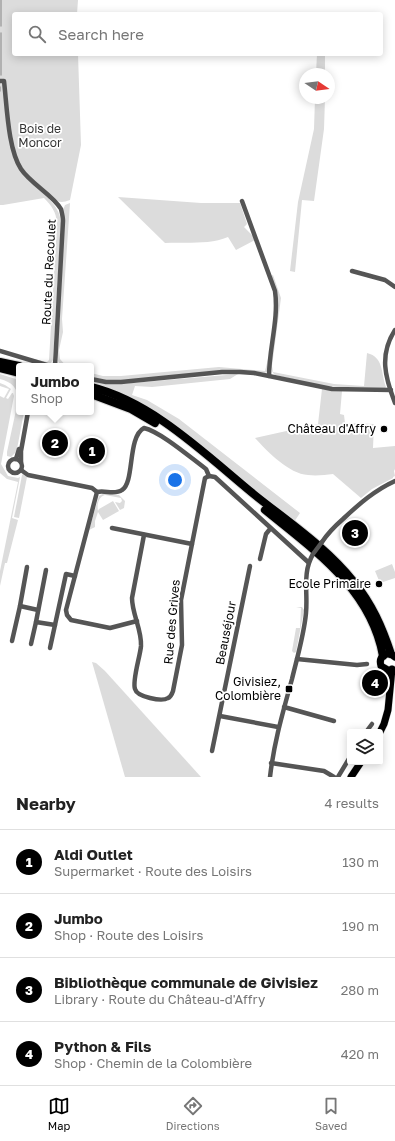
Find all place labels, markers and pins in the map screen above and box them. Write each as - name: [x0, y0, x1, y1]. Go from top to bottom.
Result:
- place label: Château d'Affry: [287, 421, 376, 436]
- marker: Château d'Affry: [379, 424, 389, 434]
- pin: 2: [42, 428, 68, 458]
- pin: 1: [79, 436, 105, 466]
- pin: 3: [342, 518, 368, 548]
- place label: Ecole Primaire: [288, 576, 371, 591]
- marker: Ecole Primaire: [374, 579, 384, 589]
- pin: 4: [362, 668, 388, 698]
- place label: Givisiez, Colombière: [215, 674, 281, 703]
- marker: Givisiez, Colombière: [284, 684, 294, 694]

